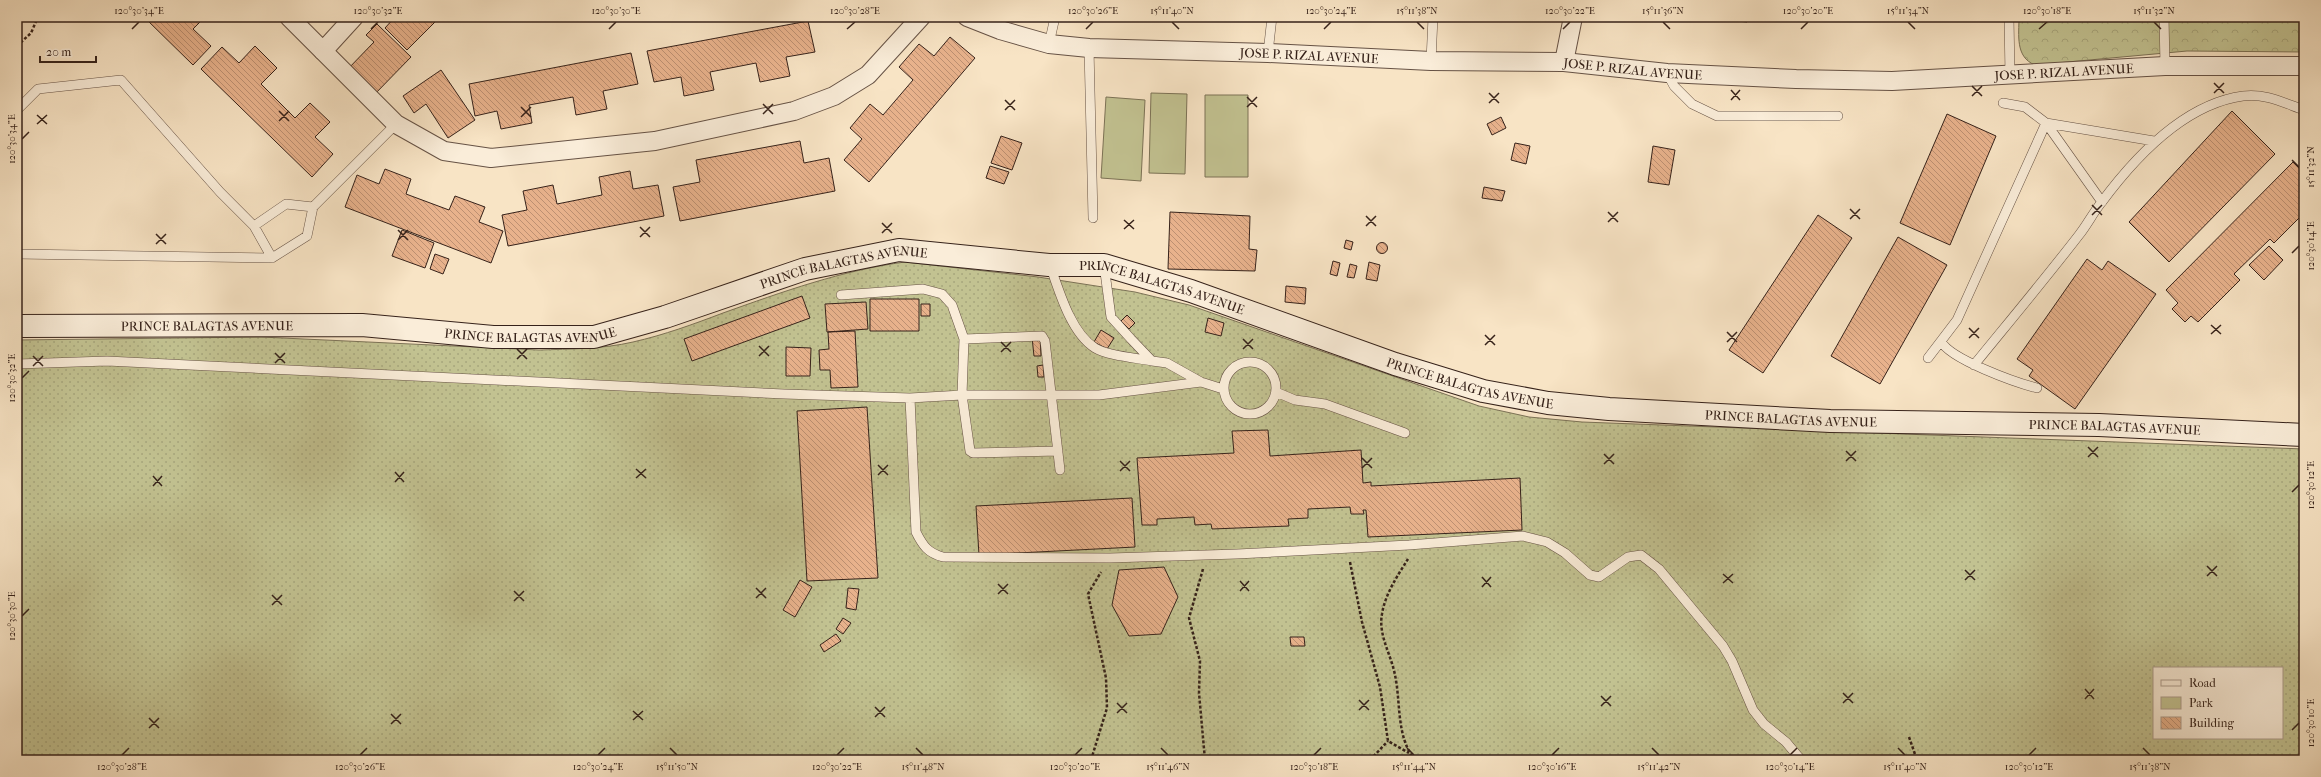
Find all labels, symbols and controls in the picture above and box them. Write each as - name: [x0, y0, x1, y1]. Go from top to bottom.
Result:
- text: 120°30'34"E: [114, 5, 164, 17]
- text: 120°30'32"E: [354, 5, 402, 17]
- text: 120°30'30"E: [591, 5, 641, 17]
- text: 120°30'28"E: [830, 5, 880, 17]
- text: 120°30'26"E: [1068, 5, 1118, 17]
- text: 15°11'40"N: [1150, 5, 1194, 17]
- text: 120°30'24"E: [1306, 5, 1356, 17]
- text: 15°11'38"N: [1396, 5, 1438, 17]
- text: 120°30'22"E: [1545, 5, 1595, 17]
- text: 15°11'36"N: [1642, 5, 1684, 17]
- text: 120°30'20"E: [1783, 5, 1833, 17]
- text: 15°11'34"N: [1887, 5, 1930, 17]
- text: 120°30'18"E: [2023, 5, 2071, 17]
- text: 15°11'32"N: [2133, 5, 2175, 17]
- scale bar: [40, 38, 96, 64]
- text: 20 m: [46, 45, 71, 59]
- street label: JOSE P. RIZAL AVENUE: [1239, 45, 1379, 66]
- street label: JOSE P. RIZAL AVENUE: [1562, 54, 1702, 82]
- street label: JOSE P. RIZAL AVENUE: [1993, 60, 2134, 83]
- text: 120°30'34"E: [6, 114, 18, 164]
- text: 15°11'32"N: [2305, 146, 2317, 188]
- text: 120°30'14"E: [2305, 221, 2317, 271]
- street label: PRINCE BALAGTAS AVENUE: [758, 242, 929, 291]
- street label: PRINCE BALAGTAS AVENUE: [1079, 257, 1247, 317]
- street label: PRINCE BALAGTAS AVENUE: [121, 318, 293, 333]
- street label: PRINCE BALAGTAS AVENUE: [444, 324, 618, 345]
- text: 120°30'32"E: [6, 354, 18, 402]
- street label: PRINCE BALAGTAS AVENUE: [1384, 354, 1554, 411]
- street label: PRINCE BALAGTAS AVENUE: [1704, 407, 1877, 429]
- street label: PRINCE BALAGTAS AVENUE: [2029, 416, 2201, 437]
- text: 120°30'12"E: [2305, 461, 2317, 509]
- text: 120°30'30"E: [6, 591, 18, 641]
- legend: [2153, 667, 2283, 739]
- text: Road: [2189, 676, 2216, 690]
- text: Park: [2189, 696, 2214, 710]
- text: 120°30'10"E: [2305, 699, 2317, 747]
- text: Building: [2189, 716, 2234, 730]
- text: 120°30'28"E: [97, 761, 147, 773]
- text: 120°30'26"E: [335, 761, 385, 773]
- text: 120°30'24"E: [573, 761, 623, 773]
- text: 15°11'50"N: [656, 761, 698, 773]
- text: 120°30'22"E: [812, 761, 862, 773]
- text: 15°11'48"N: [901, 761, 945, 773]
- text: 120°30'20"E: [1050, 761, 1100, 773]
- text: 15°11'46"N: [1146, 761, 1190, 773]
- text: 120°30'18"E: [1290, 761, 1338, 773]
- text: 15°11'44"N: [1392, 761, 1436, 773]
- text: 120°30'16"E: [1528, 761, 1576, 773]
- text: 15°11'42"N: [1637, 761, 1681, 773]
- text: 120°30'14"E: [1765, 761, 1815, 773]
- text: 15°11'40"N: [1883, 761, 1927, 773]
- text: 120°30'12"E: [2005, 761, 2053, 773]
- text: 15°11'38"N: [2129, 761, 2171, 773]

